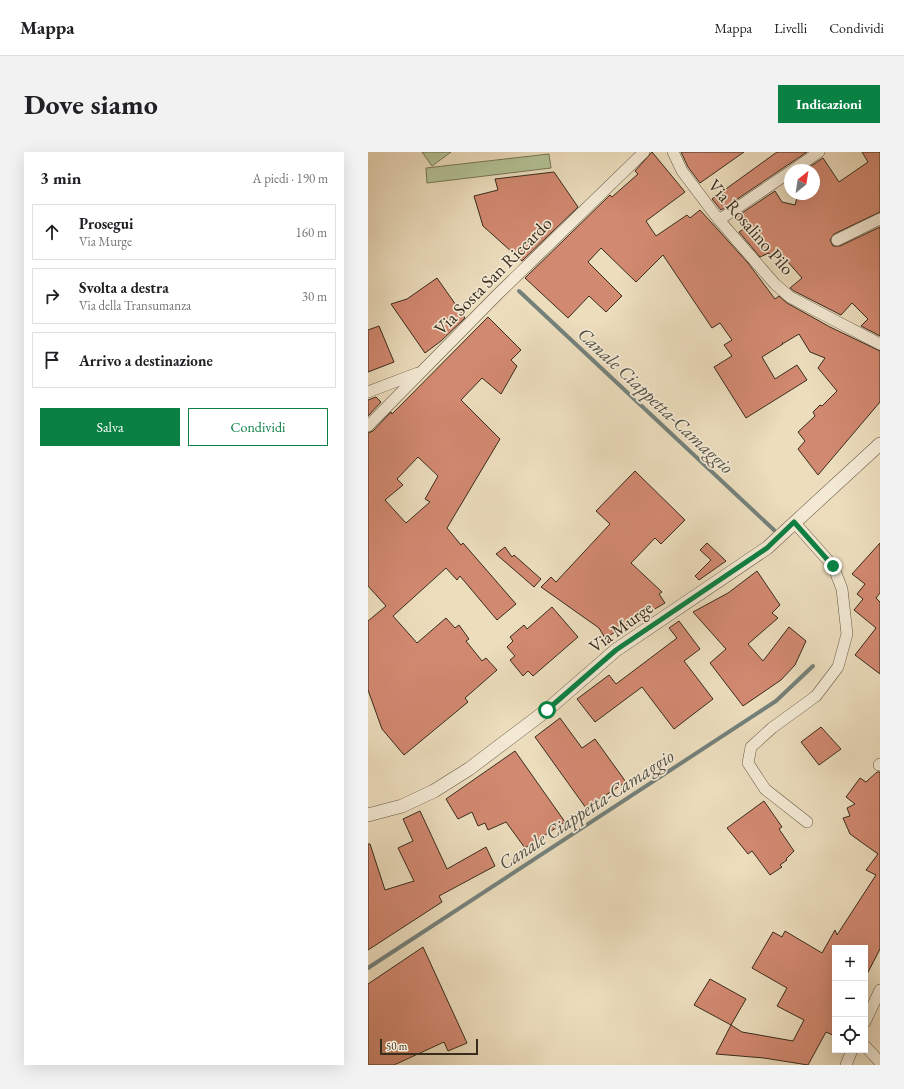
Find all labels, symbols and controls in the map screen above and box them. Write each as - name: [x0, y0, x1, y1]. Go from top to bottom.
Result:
- text: Mappa: [20, 15, 75, 40]
- text: Mappa: [714, 19, 752, 37]
- text: Livelli: [774, 19, 807, 37]
- text: Condividi: [829, 19, 884, 37]
- button: Indicazioni: [778, 85, 880, 123]
- text: Dove siamo: [24, 86, 158, 122]
- north arrow: [784, 164, 820, 200]
- text: 3 min: [40, 167, 81, 189]
- text: A piedi · 190 m: [253, 170, 328, 187]
- street label: Via Rosalino Pilo: [703, 174, 799, 280]
- street label: Via Sosta San Riccardo: [429, 212, 557, 339]
- text: Prosegui: [79, 214, 134, 233]
- icon: ahead: [41, 221, 63, 243]
- text: 160 m: [296, 224, 327, 241]
- text: Via Murge: [79, 233, 132, 250]
- text: Svolta a destra: [79, 278, 169, 297]
- icon: right: [41, 285, 63, 307]
- text: 30 m: [302, 288, 327, 305]
- text: Via della Transumanza: [79, 297, 191, 314]
- water label: Canale Ciappetta-Camaggio: [572, 322, 739, 479]
- icon: arrive: [41, 349, 63, 371]
- text: Arrivo a destinazione: [79, 351, 213, 370]
- button: Salva: [40, 408, 180, 446]
- button: Condividi: [188, 408, 328, 446]
- route end: [824, 557, 842, 575]
- street label: Via Murge: [584, 596, 657, 658]
- route start: [538, 701, 556, 719]
- water label: Canale Ciappetta-Camaggio: [494, 743, 679, 876]
- map controls: [832, 945, 868, 1053]
- button: +: [832, 945, 868, 981]
- button: −: [832, 981, 868, 1017]
- button: locate: [832, 1017, 868, 1053]
- scale bar: [380, 1037, 478, 1056]
- text: 50 m: [386, 1039, 407, 1053]

